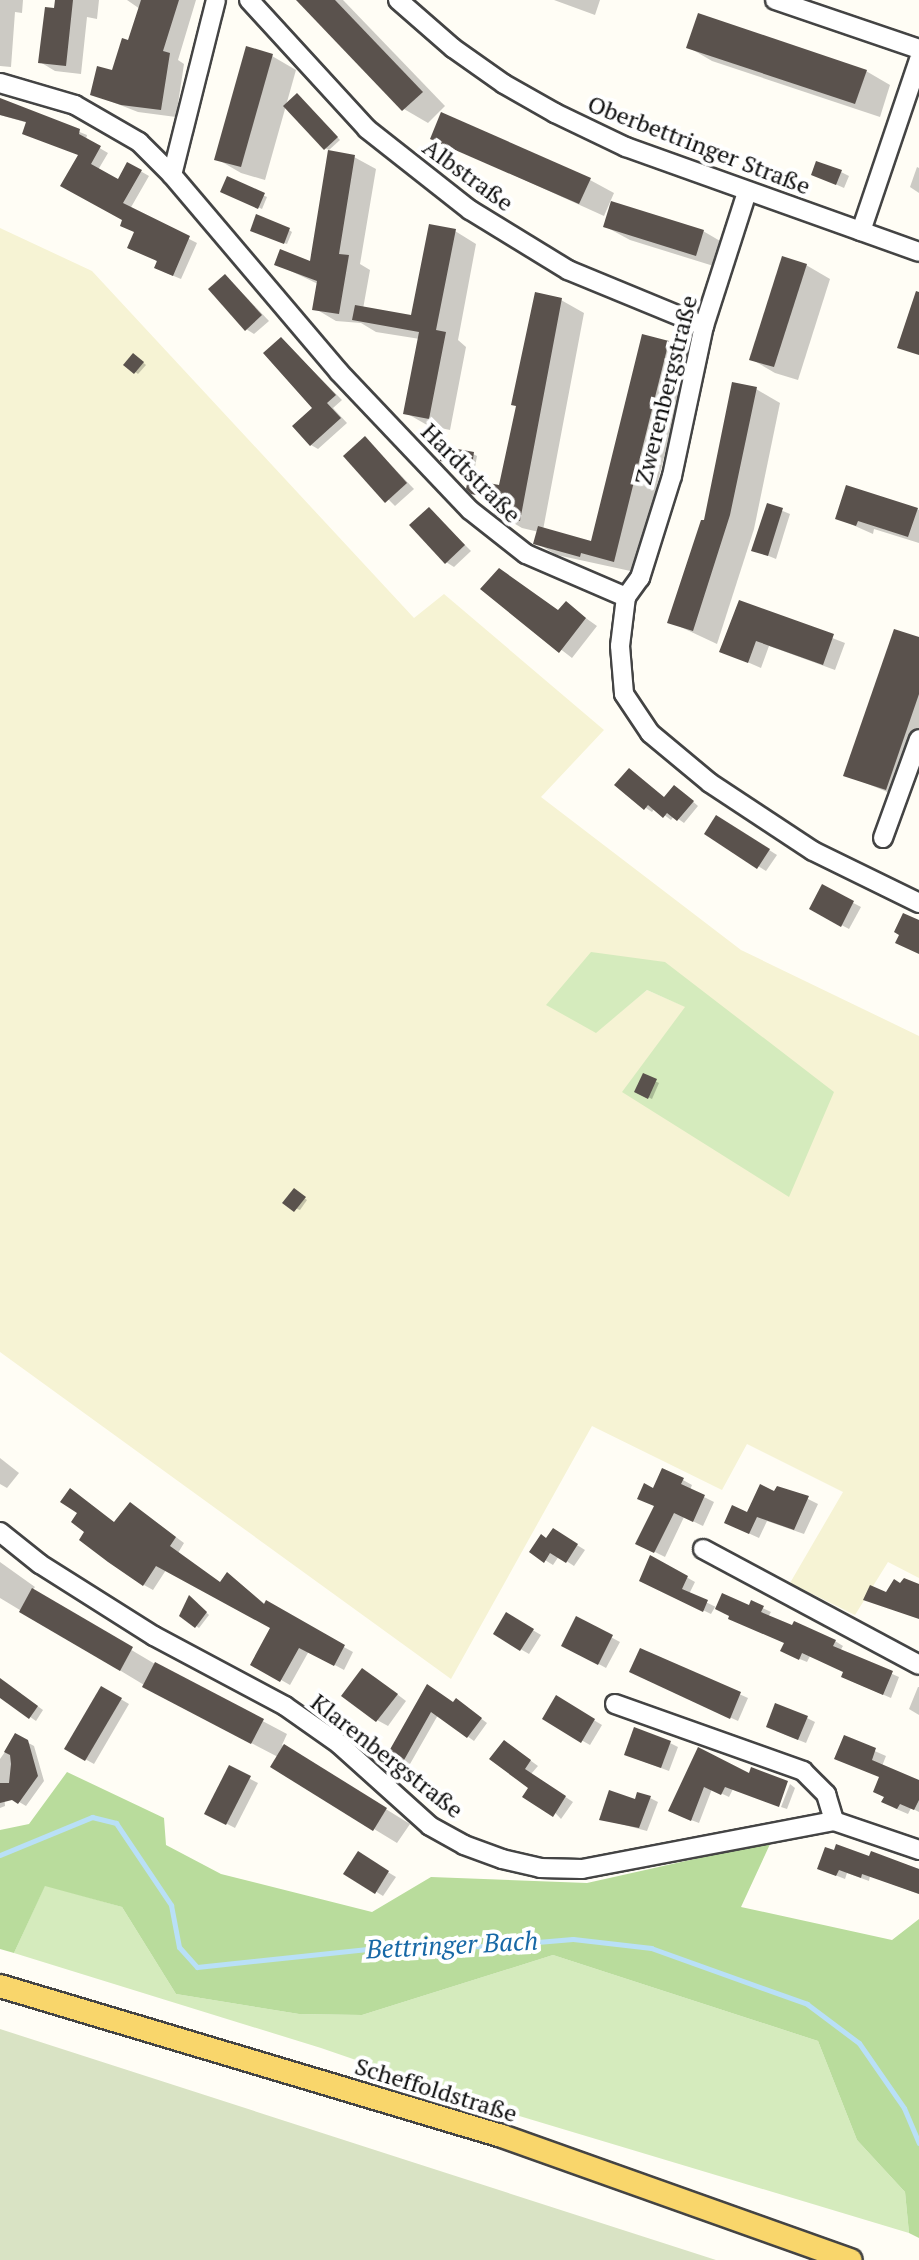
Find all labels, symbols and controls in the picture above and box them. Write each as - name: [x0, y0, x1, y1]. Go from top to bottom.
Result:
- street label: Oberbettringer Straße: [584, 89, 814, 201]
- street label: Albstraße: [417, 133, 519, 217]
- street label: Zwerenbergstraße: [629, 292, 703, 488]
- street label: Hardtstraße: [415, 417, 527, 529]
- street label: Klarenbergstraße: [305, 1688, 469, 1824]
- water label: Bettringer Bach: [365, 1925, 539, 1965]
- street label: Scheffoldstraße: [351, 2052, 521, 2128]

